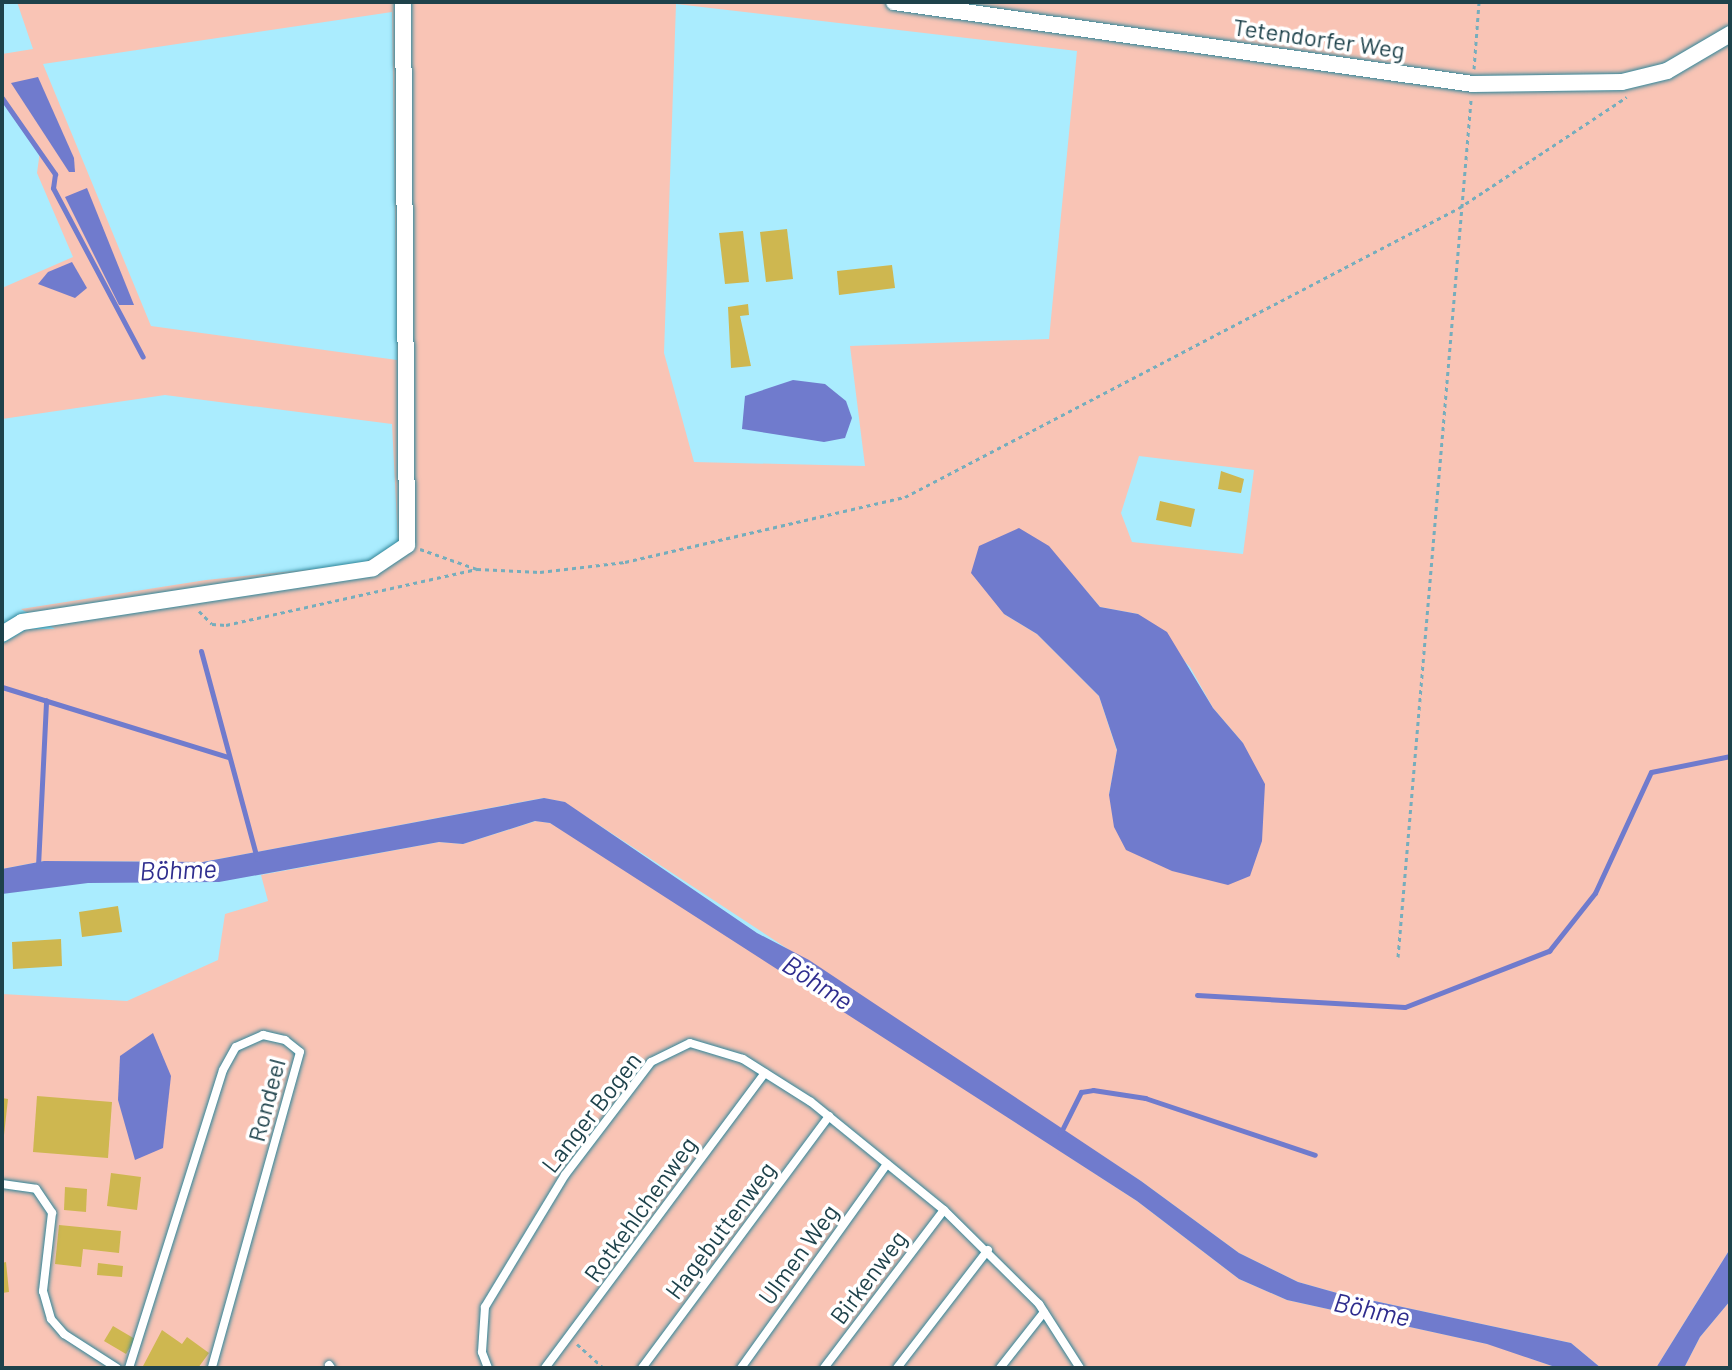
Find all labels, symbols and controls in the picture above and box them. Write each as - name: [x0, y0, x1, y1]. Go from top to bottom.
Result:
- street label: Tetendorfer Weg: [1231, 12, 1407, 64]
- water label: Böhme: [139, 852, 217, 886]
- water label: Böhme: [777, 948, 859, 1016]
- street label: Langer Bogen: [535, 1046, 647, 1178]
- street label: Rondeel: [241, 1055, 291, 1145]
- street label: Rotkehlchenweg: [578, 1131, 702, 1287]
- street label: Hagebuttenweg: [659, 1156, 781, 1304]
- street label: Ulmen Weg: [752, 1198, 844, 1310]
- street label: Birkenweg: [824, 1225, 912, 1329]
- water label: Böhme: [1331, 1286, 1413, 1332]

